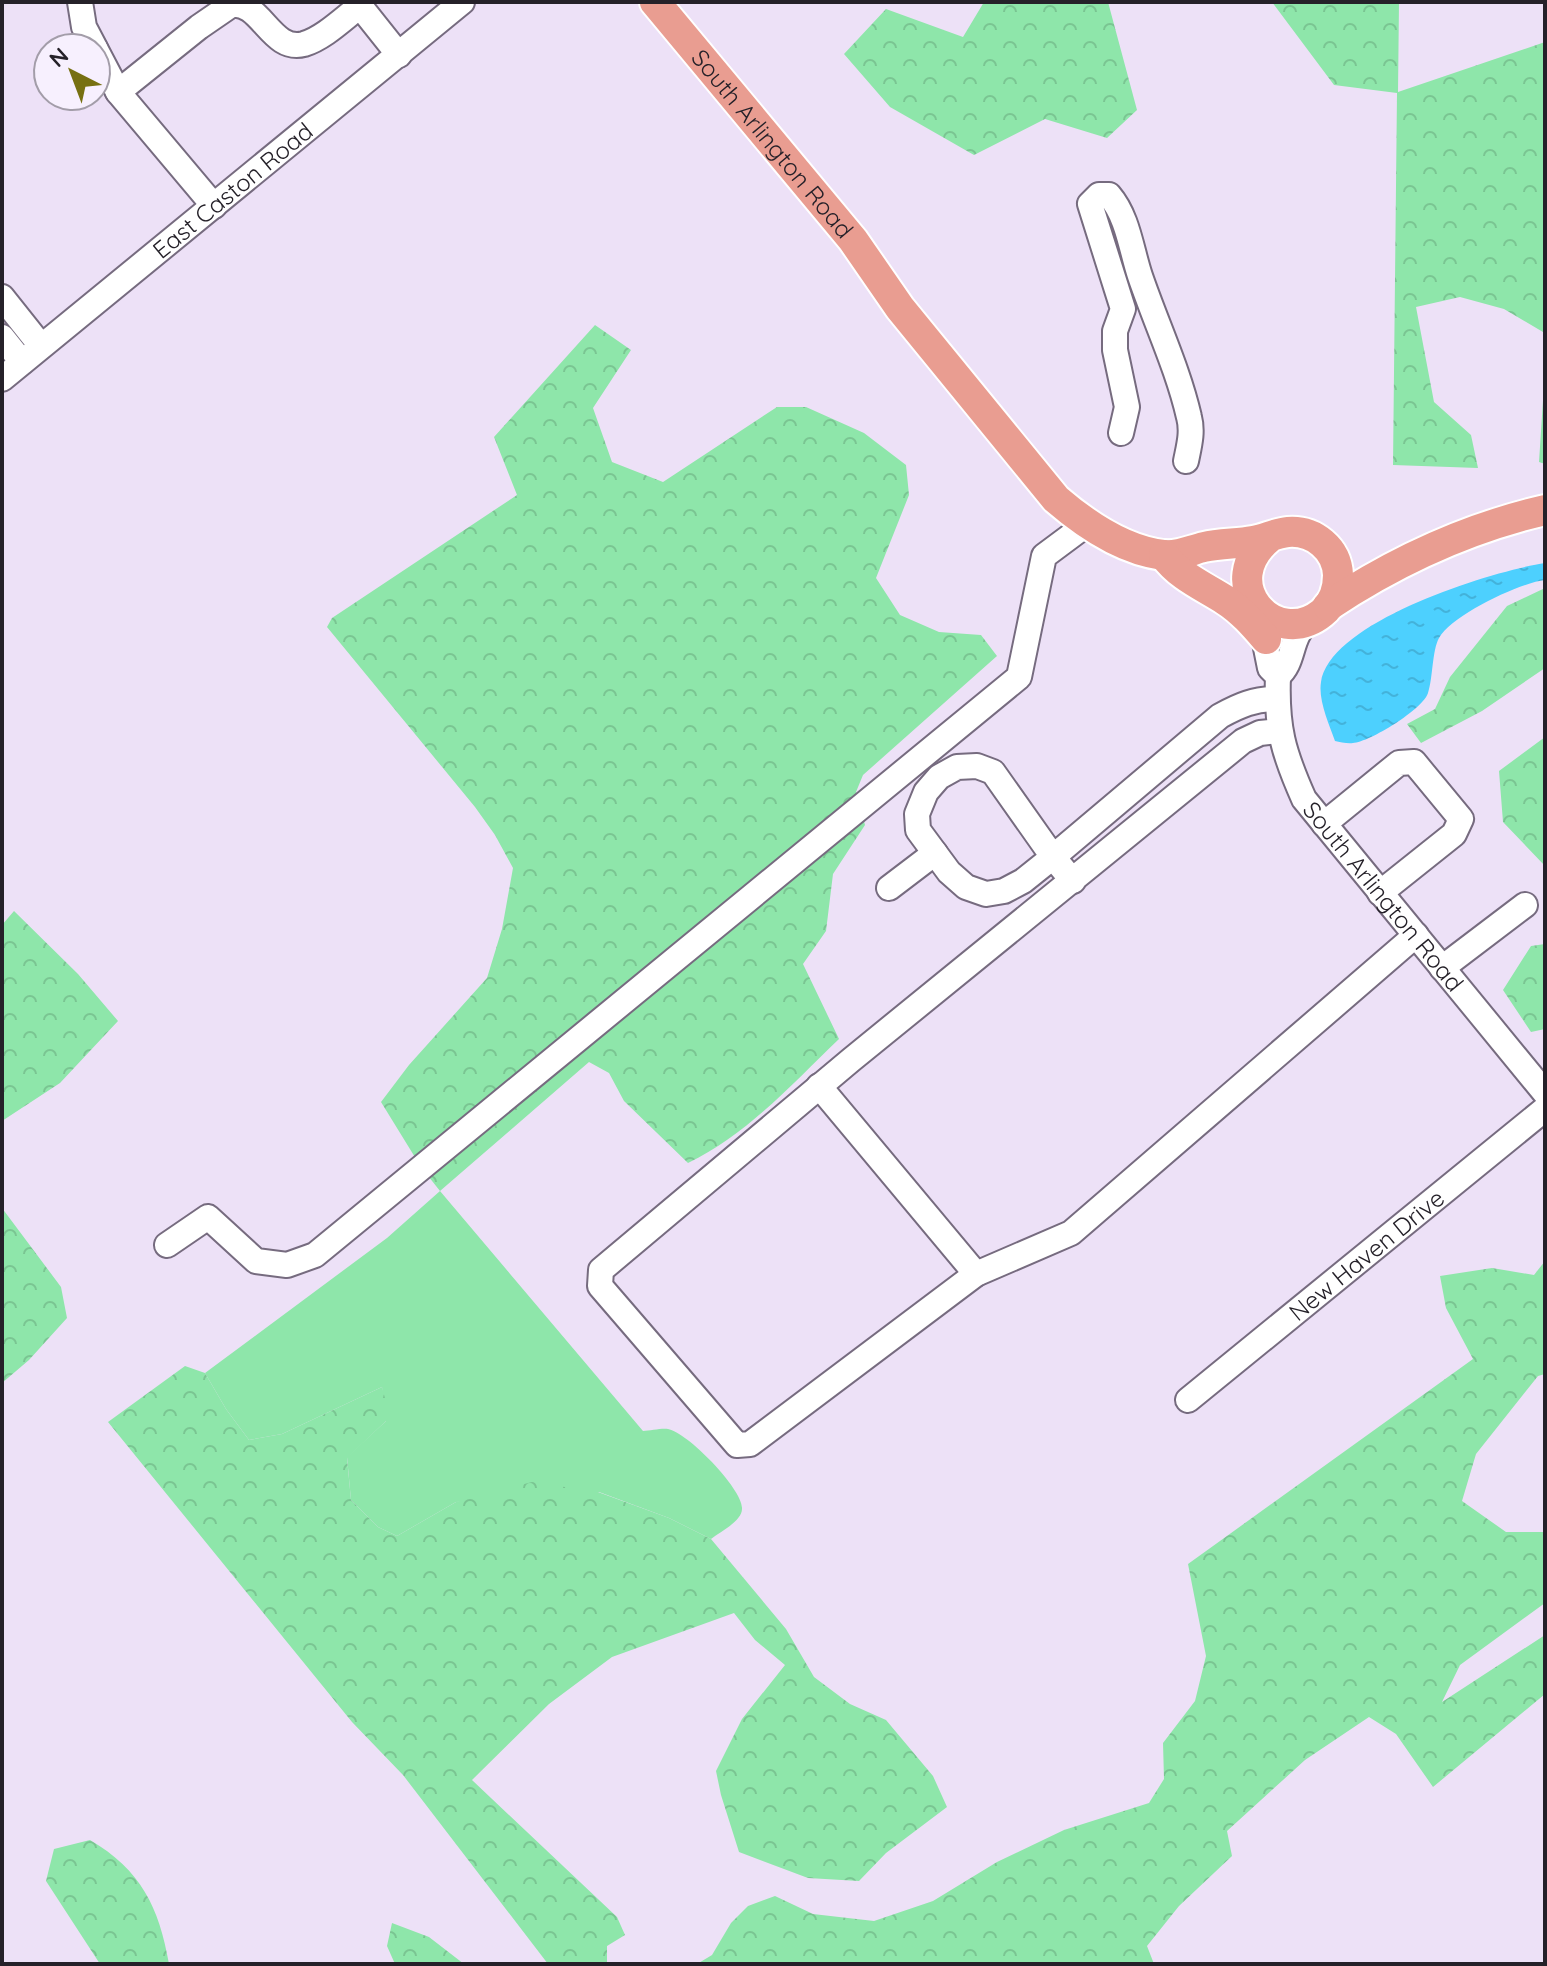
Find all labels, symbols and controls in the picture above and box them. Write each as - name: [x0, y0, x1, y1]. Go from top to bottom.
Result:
- north arrow: [32, 32, 112, 112]
- text: N: [43, 41, 74, 73]
- street label: South Arlington Road: [685, 43, 860, 244]
- street label: East Caston Road: [146, 116, 319, 265]
- street label: South Arlington Road: [1297, 795, 1470, 997]
- street label: New Haven Drive: [1283, 1183, 1450, 1327]

